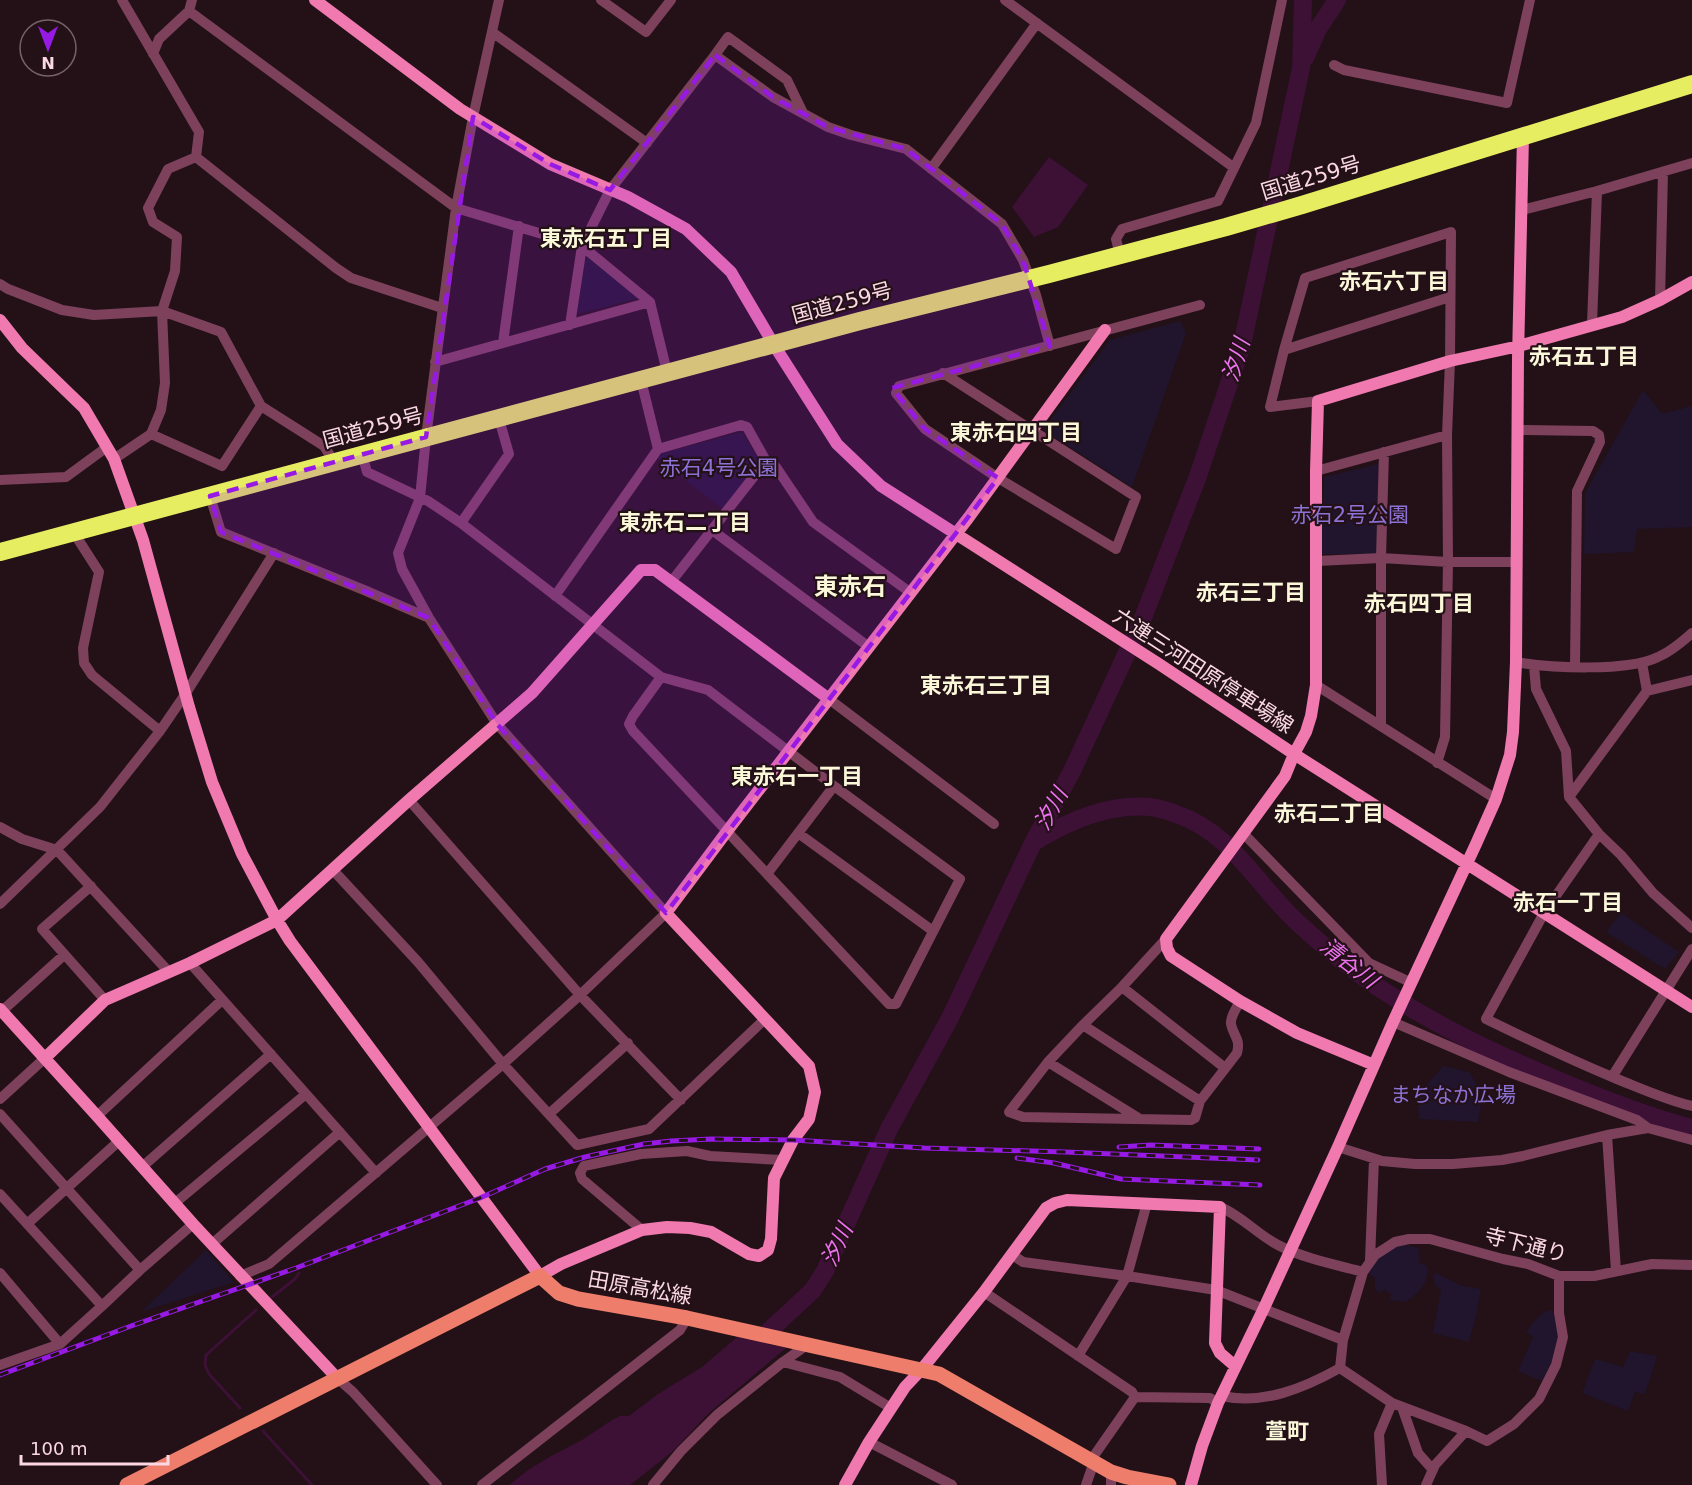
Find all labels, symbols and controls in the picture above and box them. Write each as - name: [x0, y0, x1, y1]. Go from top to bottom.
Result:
- north arrow: [18, 18, 78, 78]
- text: N: [41, 53, 55, 72]
- street label: 国道259号: [1258, 151, 1364, 205]
- district label: 東赤石五丁目: [540, 226, 672, 251]
- district label: 赤石六丁目: [1339, 269, 1449, 294]
- street label: 国道259号: [789, 278, 895, 328]
- water label: 汐川: [1218, 333, 1255, 385]
- district label: 赤石五丁目: [1529, 344, 1639, 369]
- street label: 国道259号: [320, 403, 426, 453]
- district label: 東赤石四丁目: [950, 420, 1082, 445]
- park label: 赤石4号公園: [660, 456, 778, 480]
- park label: 赤石2号公園: [1291, 503, 1409, 527]
- district label: 東赤石二丁目: [619, 510, 751, 535]
- district label: 東赤石: [814, 573, 886, 601]
- district label: 赤石三丁目: [1196, 580, 1306, 605]
- district label: 赤石四丁目: [1364, 591, 1474, 616]
- street label: 六連三河田原停車場線: [1108, 604, 1298, 738]
- district label: 東赤石三丁目: [920, 673, 1052, 698]
- district label: 東赤石一丁目: [731, 764, 863, 789]
- water label: 汐川: [1029, 782, 1074, 834]
- district label: 赤石二丁目: [1274, 801, 1384, 826]
- district label: 赤石一丁目: [1513, 890, 1623, 915]
- water label: 清谷川: [1315, 933, 1384, 994]
- park label: まちなか広場: [1390, 1083, 1516, 1107]
- water label: 汐川: [816, 1218, 858, 1270]
- street label: 寺下通り: [1482, 1223, 1570, 1267]
- street label: 田原高松線: [586, 1267, 694, 1309]
- district label: 萱町: [1265, 1419, 1309, 1444]
- scale bar: [21, 1428, 168, 1466]
- text: 100 m: [30, 1438, 88, 1459]

